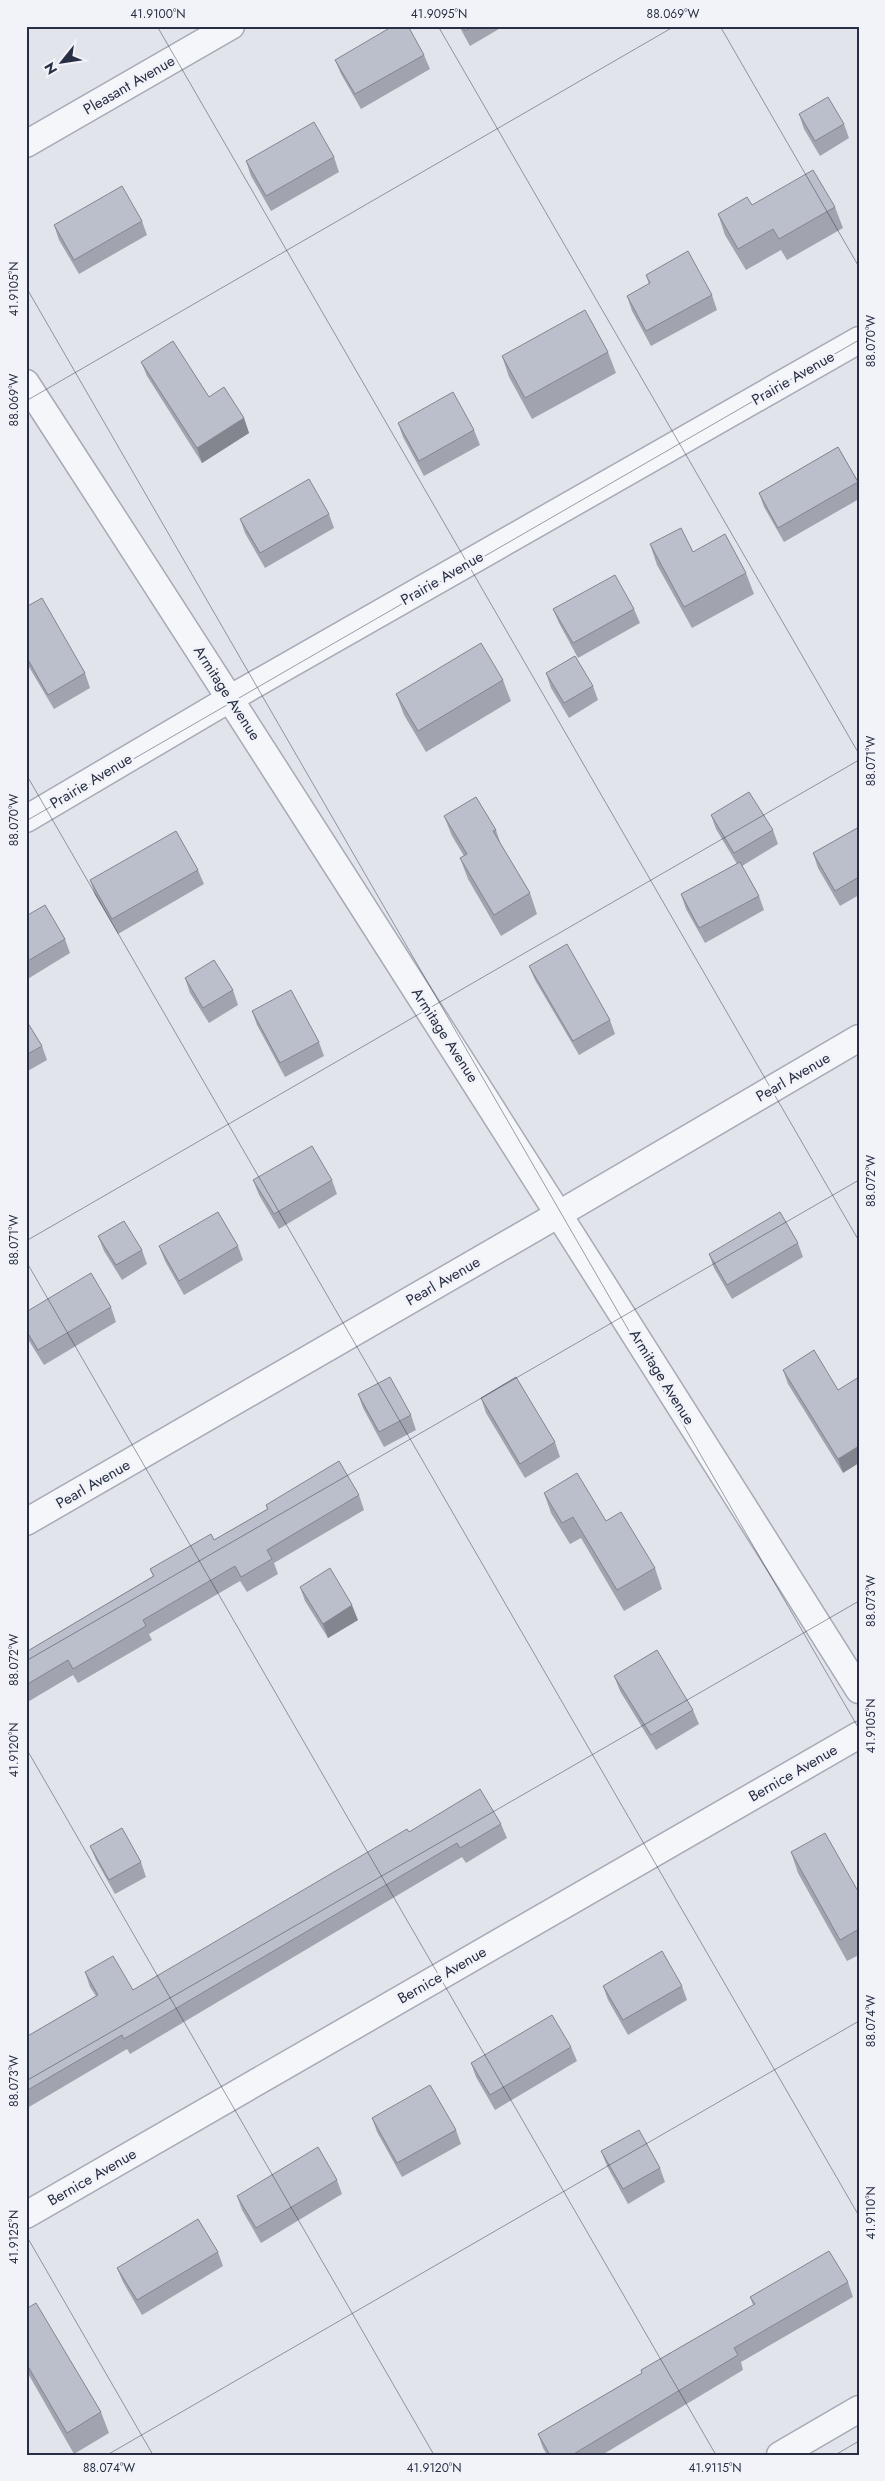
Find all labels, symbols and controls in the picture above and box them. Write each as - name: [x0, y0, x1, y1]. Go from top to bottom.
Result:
- text: 41.9100°N: [130, 5, 186, 23]
- text: 41.9095°N: [411, 5, 467, 23]
- text: 88.069°W: [647, 5, 700, 23]
- north arrow: [38, 38, 88, 88]
- street label: Pleasant Avenue: [79, 50, 179, 120]
- text: N: [39, 59, 62, 78]
- text: 41.9105°N: [5, 262, 23, 316]
- text: 88.070°W: [862, 315, 880, 367]
- street label: Prairie Avenue: [748, 345, 839, 411]
- text: 88.069°W: [5, 373, 23, 426]
- street label: Prairie Avenue: [397, 545, 488, 611]
- street label: Armitage Avenue: [188, 641, 266, 745]
- text: 88.071°W: [862, 736, 880, 786]
- street label: Prairie Avenue: [46, 748, 136, 814]
- text: 88.070°W: [5, 794, 23, 846]
- street label: Armitage Avenue: [406, 983, 484, 1087]
- street label: Pearl Avenue: [752, 1047, 834, 1107]
- text: 88.072°W: [862, 1155, 880, 1207]
- text: 88.071°W: [5, 1215, 23, 1265]
- street label: Pearl Avenue: [402, 1251, 484, 1311]
- street label: Armitage Avenue: [624, 1325, 700, 1429]
- street label: Pearl Avenue: [52, 1454, 134, 1514]
- text: 88.073°W: [862, 1575, 880, 1627]
- text: 88.072°W: [5, 1634, 23, 1686]
- text: 41.9105°N: [862, 1699, 880, 1753]
- text: 41.9120°N: [5, 1723, 23, 1777]
- street label: Bernice Avenue: [745, 1739, 842, 1807]
- street label: Bernice Avenue: [394, 1941, 491, 2009]
- text: 88.074°W: [862, 1995, 880, 2047]
- text: 88.073°W: [5, 2055, 23, 2107]
- street label: Bernice Avenue: [44, 2143, 141, 2211]
- text: 41.9110°N: [862, 2186, 880, 2240]
- text: 41.9125°N: [5, 2210, 23, 2264]
- text: 88.074°W: [83, 2459, 135, 2477]
- text: 41.9120°N: [407, 2459, 461, 2477]
- text: 41.9115°N: [688, 2459, 742, 2477]

